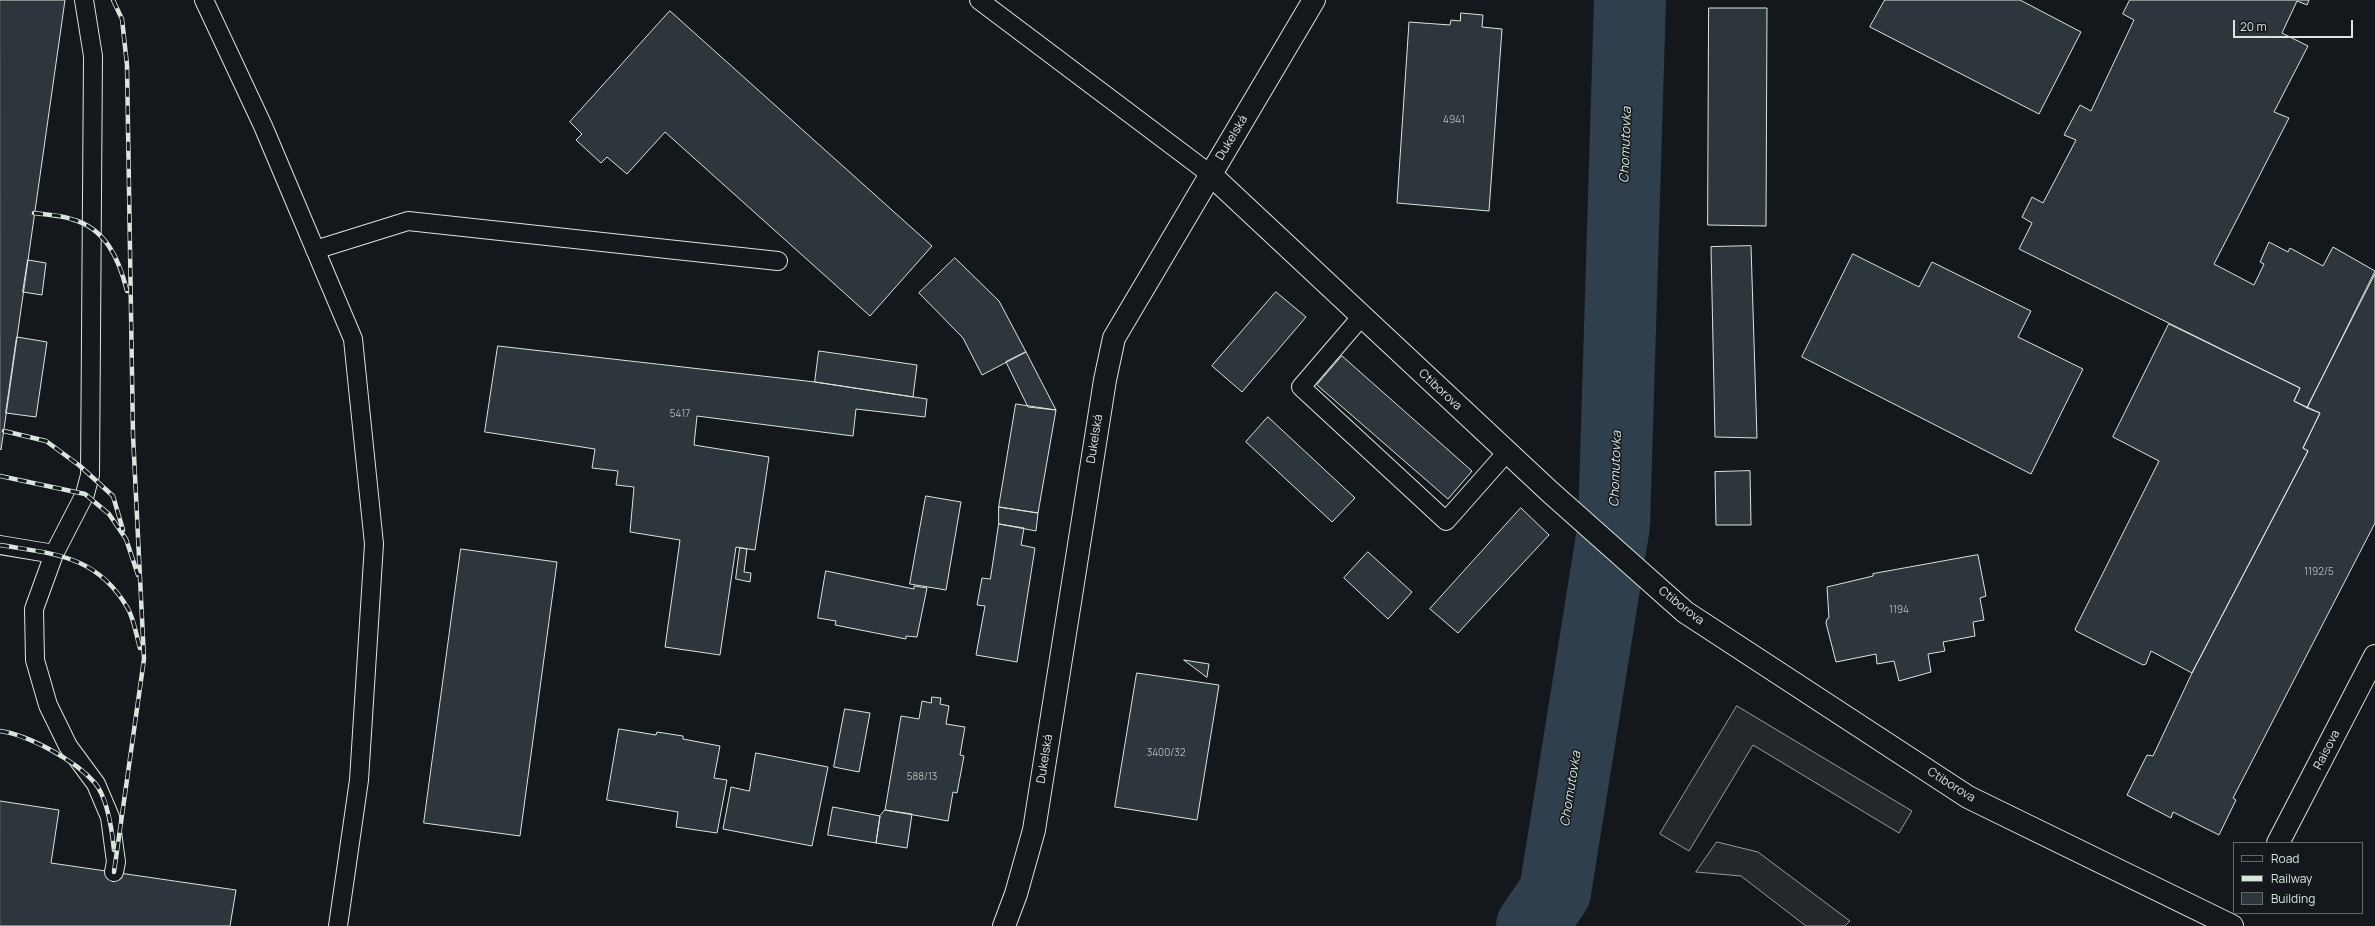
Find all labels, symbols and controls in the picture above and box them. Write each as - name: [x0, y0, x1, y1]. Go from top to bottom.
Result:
- scale bar: [2235, 12, 2355, 38]
- text: 20 m: [2240, 18, 2267, 35]
- water label: Chomutovka: [1617, 107, 1635, 183]
- street label: Dukelská: [1213, 113, 1251, 163]
- house number: 4941: [1443, 114, 1465, 126]
- street label: Ctiborova: [1415, 366, 1465, 414]
- house number: 5417: [670, 408, 690, 420]
- street label: Dukelská: [1084, 413, 1106, 465]
- water label: Chomutovka: [1607, 431, 1625, 507]
- house number: 1192/5: [2304, 566, 2334, 578]
- street label: Ctiborova: [1655, 584, 1707, 628]
- house number: 1194: [1889, 604, 1909, 616]
- street label: Raisova: [2311, 728, 2343, 772]
- street label: Dukelská: [1034, 733, 1056, 785]
- house number: 3400/32: [1147, 747, 1185, 759]
- water label: Chomutovka: [1557, 750, 1585, 828]
- street label: Ctiborova: [1924, 765, 1978, 805]
- house number: 588/13: [907, 771, 937, 783]
- legend: [2233, 842, 2363, 914]
- text: Road: [2271, 850, 2299, 867]
- text: Railway: [2271, 870, 2312, 887]
- text: Building: [2271, 890, 2315, 907]

